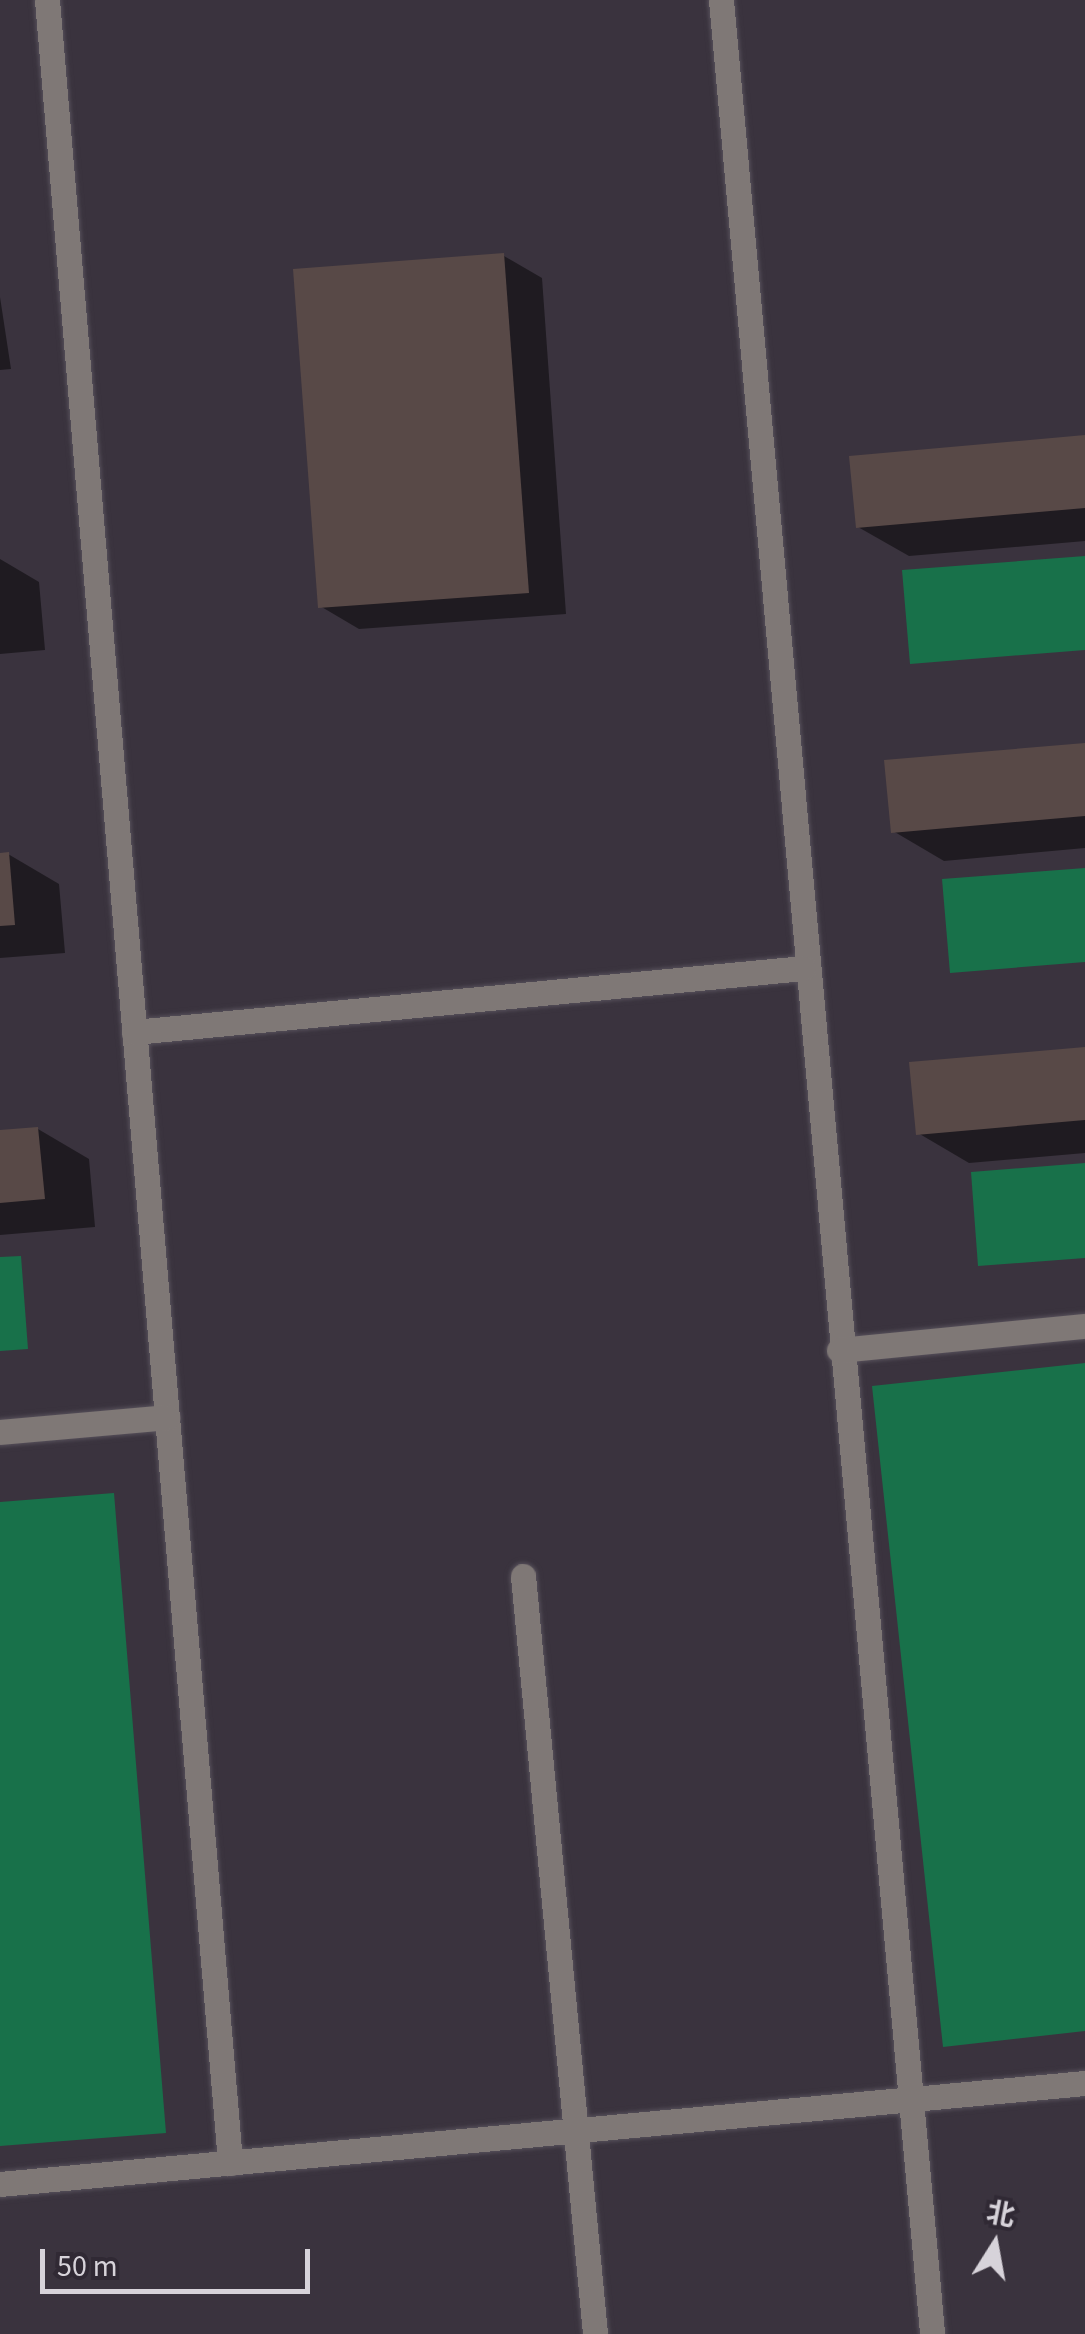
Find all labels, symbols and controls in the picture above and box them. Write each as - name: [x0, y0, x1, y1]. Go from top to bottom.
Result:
- text: 北: [983, 2192, 1018, 2237]
- north arrow: [945, 2194, 1045, 2294]
- scale bar: [45, 2229, 315, 2291]
- text: 50 m: [57, 2245, 118, 2288]

